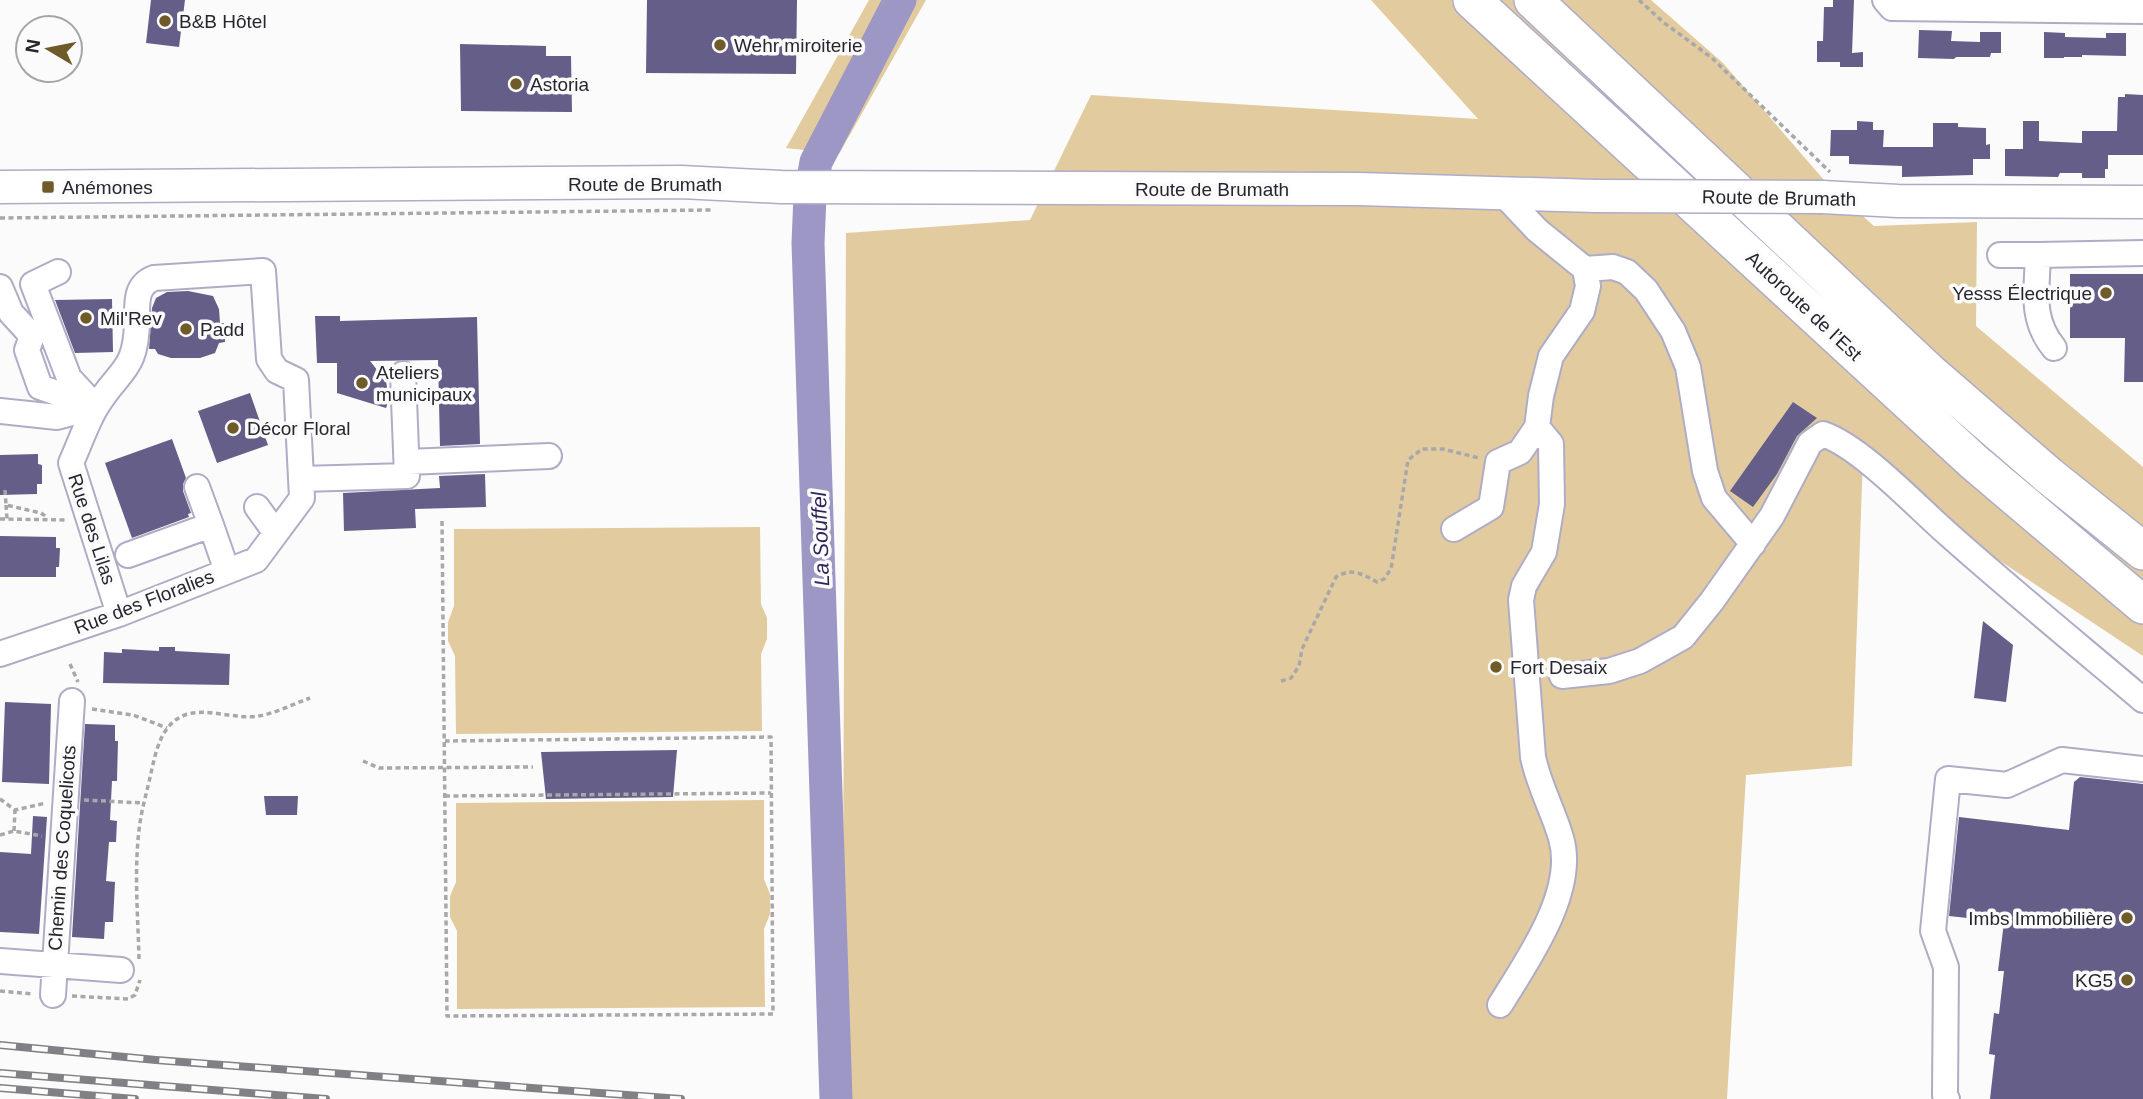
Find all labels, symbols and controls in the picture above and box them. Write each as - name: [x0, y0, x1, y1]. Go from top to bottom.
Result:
- place label: B&B Hôtel: [179, 11, 267, 32]
- marker: B&B Hôtel: [157, 13, 173, 29]
- north arrow: [14, 14, 84, 84]
- place label: Wehr miroiterie: [734, 35, 862, 56]
- marker: Wehr miroiterie: [712, 37, 728, 53]
- text: N: [21, 38, 44, 55]
- place label: Astoria: [530, 74, 590, 95]
- marker: Astoria: [508, 76, 524, 92]
- street label: Route de Brumath: [568, 174, 722, 195]
- place label: Anémones: [62, 177, 153, 198]
- marker: Anémones: [40, 179, 56, 195]
- street label: Route de Brumath: [1135, 179, 1289, 200]
- street label: Route de Brumath: [1702, 186, 1856, 210]
- street label: Autoroute de l’Est: [1742, 247, 1867, 365]
- place label: Yesss Électrique: [1952, 283, 2092, 304]
- marker: Yesss Électrique: [2098, 285, 2114, 301]
- place label: Mil'Rev: [100, 308, 162, 329]
- marker: Mil'Rev: [78, 310, 94, 326]
- place label: Padd: [200, 319, 244, 340]
- marker: Padd: [178, 321, 194, 337]
- place label: Ateliers municipaux: [376, 362, 473, 405]
- marker: Ateliers municipaux: [354, 375, 370, 391]
- place label: Décor Floral: [247, 418, 350, 439]
- marker: Décor Floral: [225, 420, 241, 436]
- street label: Rue des Lilas: [64, 471, 120, 587]
- water label: La Souffel: [807, 490, 833, 587]
- street label: Rue des Floralies: [71, 566, 217, 638]
- place label: Fort Desaix: [1510, 657, 1608, 678]
- marker: Fort Desaix: [1488, 659, 1504, 675]
- street label: Chemin des Coquelicots: [44, 745, 80, 951]
- place label: Imbs Immobilière: [1968, 908, 2113, 929]
- marker: Imbs Immobilière: [2119, 910, 2135, 926]
- place label: KG5: [2075, 970, 2113, 991]
- marker: KG5: [2119, 972, 2135, 988]

